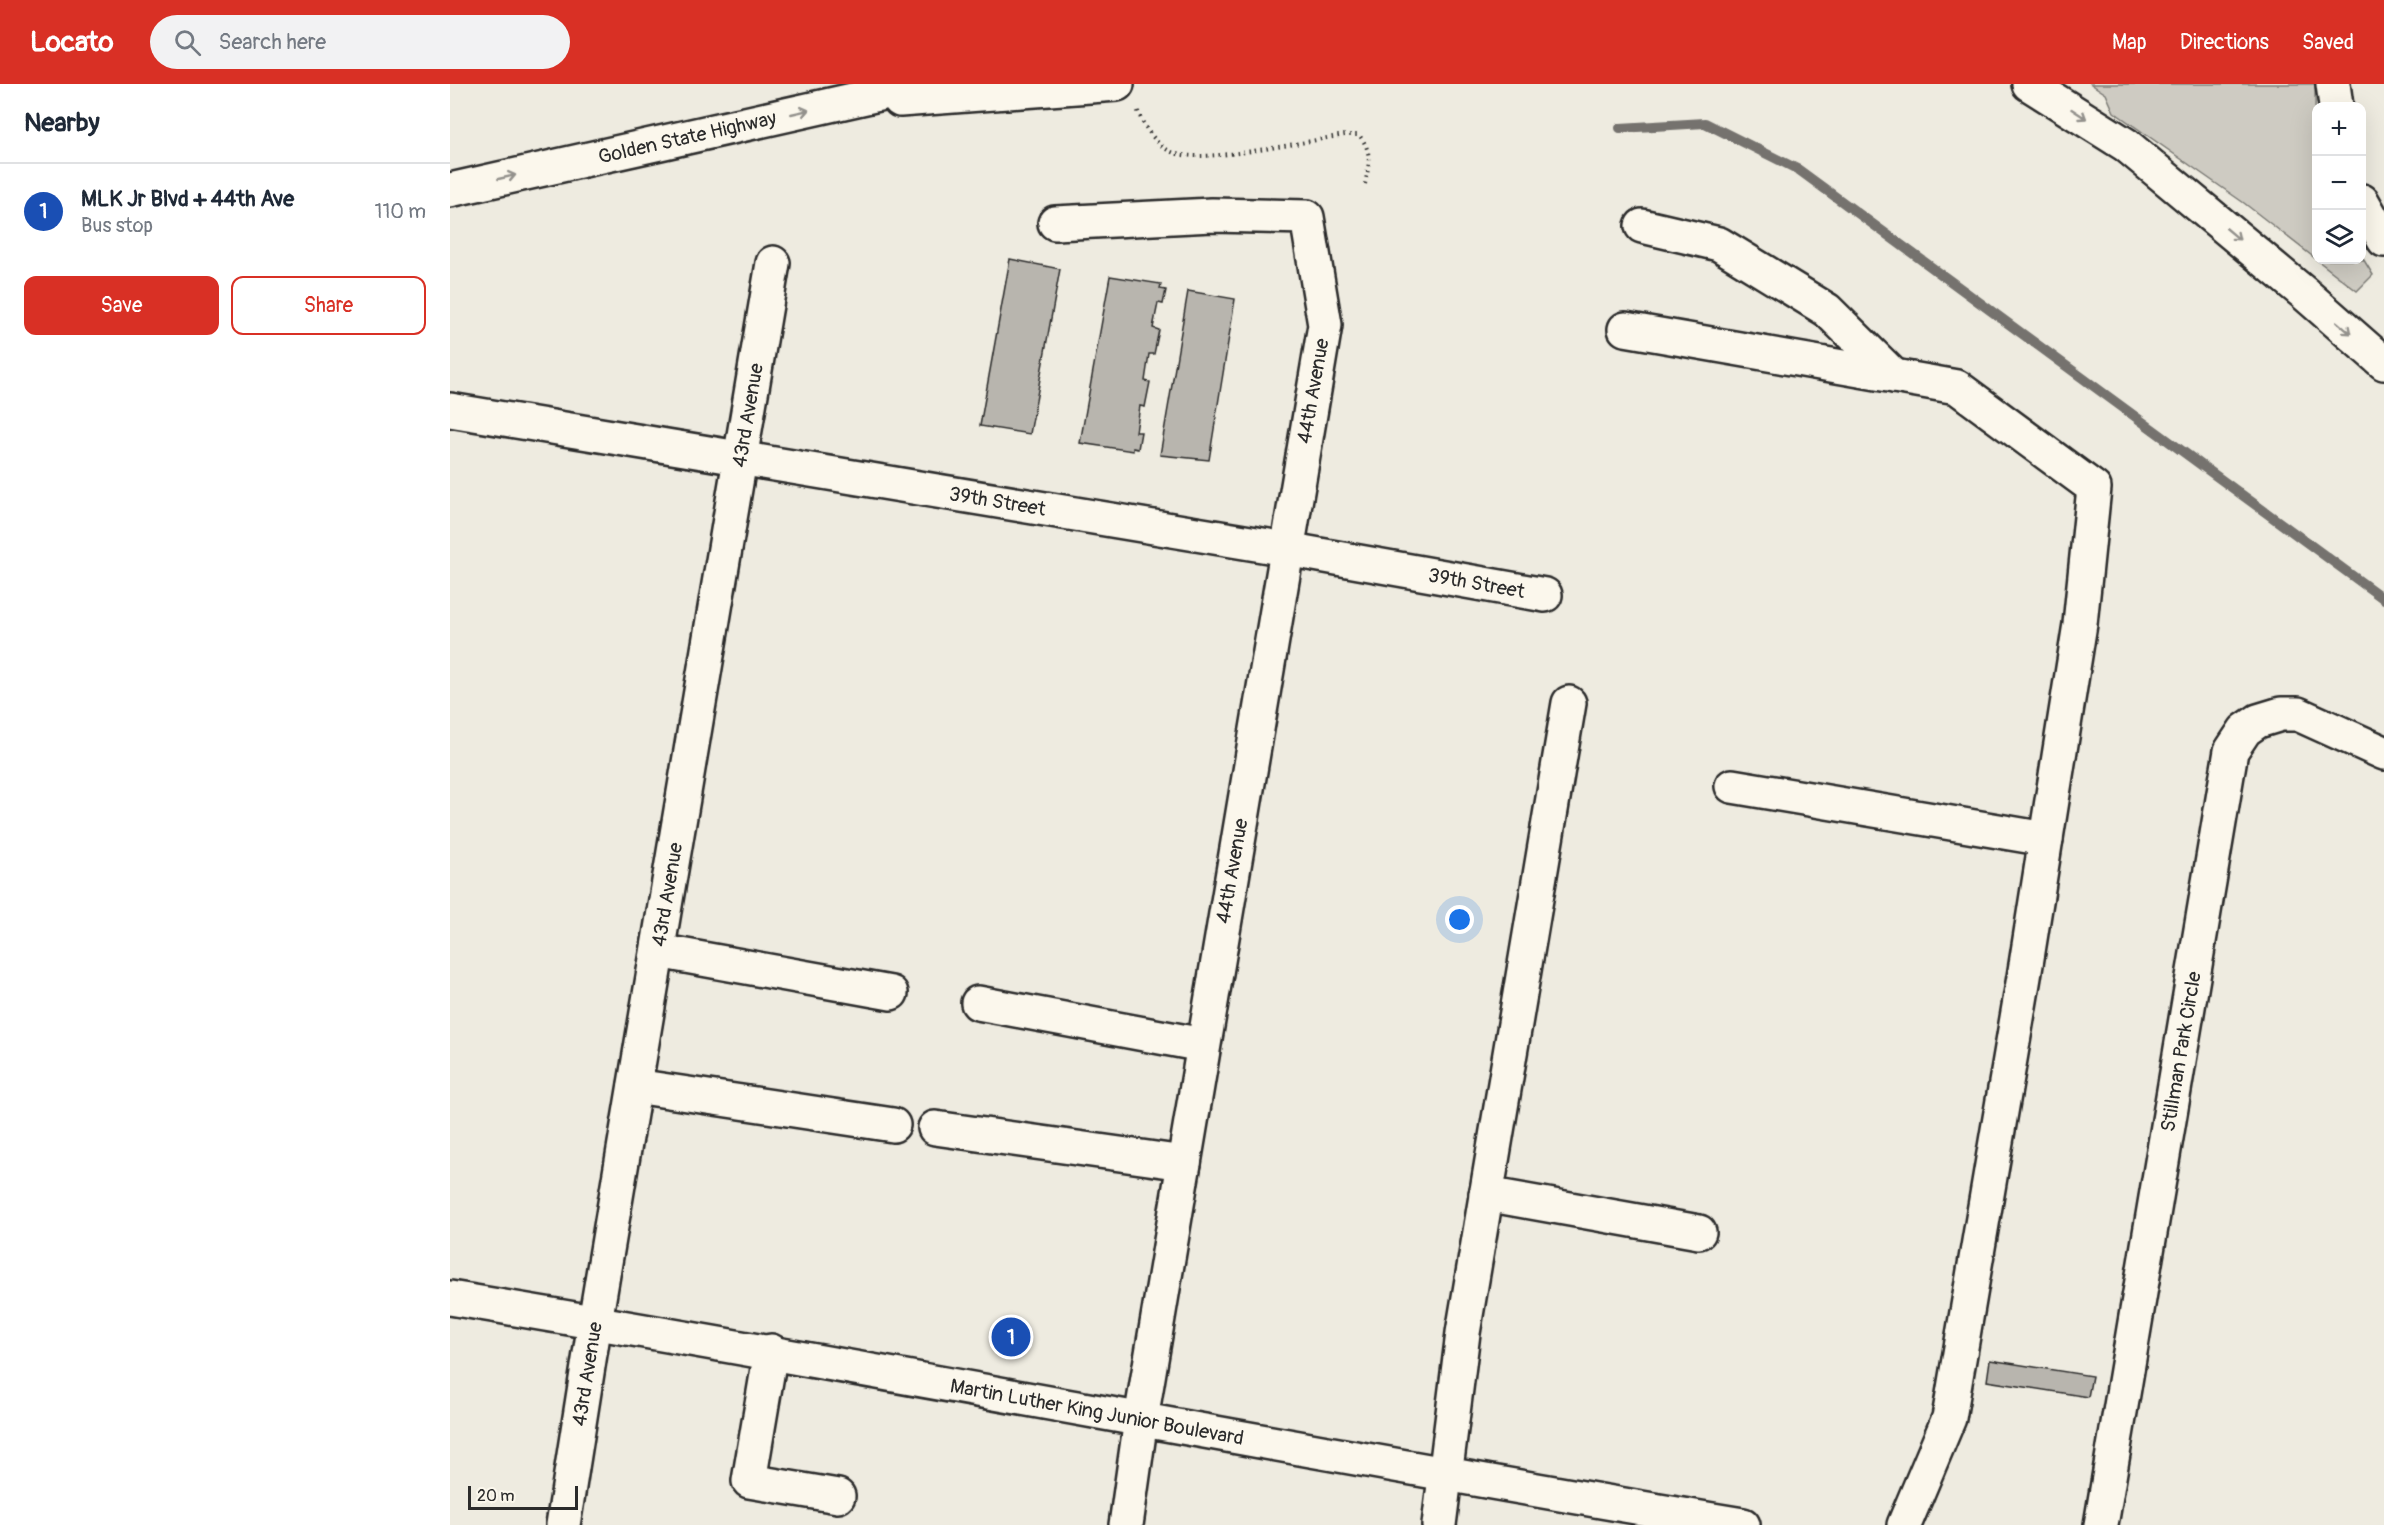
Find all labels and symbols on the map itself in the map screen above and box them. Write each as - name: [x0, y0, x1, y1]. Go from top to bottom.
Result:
- street label: Golden State Highway: [596, 105, 779, 169]
- one-way arrow: [790, 105, 809, 117]
- one-way arrow: [2070, 109, 2087, 121]
- one-way arrow: [497, 171, 516, 183]
- one-way arrow: [2225, 227, 2240, 241]
- one-way arrow: [2336, 321, 2351, 335]
- street label: 44th Avenue: [1291, 336, 1335, 446]
- street label: 43rd Avenue: [726, 361, 768, 469]
- street label: 39th Street: [947, 481, 1049, 522]
- street label: 39th Street: [1426, 562, 1528, 604]
- street label: 44th Avenue: [1210, 816, 1254, 926]
- street label: 43rd Avenue: [646, 840, 688, 948]
- your location: [1445, 905, 1474, 934]
- street label: Stillman Park Circle: [2155, 969, 2206, 1134]
- pin: 1: [992, 1314, 1030, 1360]
- street label: 43rd Avenue: [566, 1320, 607, 1428]
- street label: Martin Luther King Junior Boulevard: [948, 1373, 1246, 1450]
- scale bar: [468, 1483, 578, 1510]

